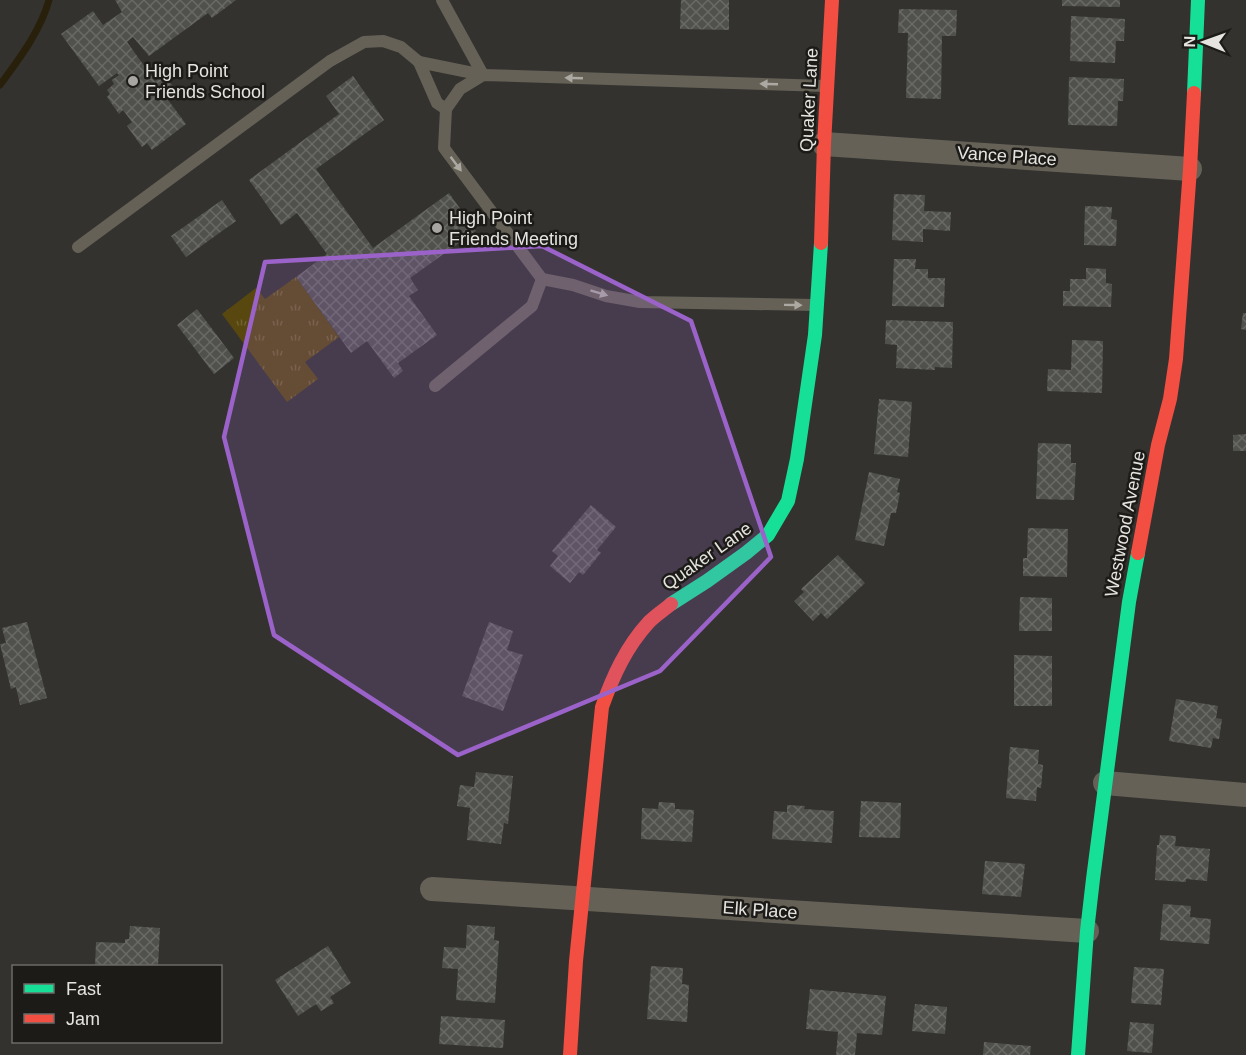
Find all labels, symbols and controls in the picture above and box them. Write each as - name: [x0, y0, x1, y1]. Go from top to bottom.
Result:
- north arrow: [1174, 12, 1234, 72]
- text: N: [1181, 36, 1198, 48]
- street label: Quaker Lane: [796, 48, 822, 152]
- place label: High Point Friends School: [145, 61, 265, 102]
- one-way arrow: [565, 73, 584, 83]
- marker: High Point Friends School: [126, 74, 140, 88]
- one-way arrow: [760, 80, 779, 89]
- street label: Vance Place: [957, 143, 1057, 169]
- one-way arrow: [449, 156, 461, 171]
- place label: High Point Friends Meeting: [449, 208, 578, 249]
- marker: High Point Friends Meeting: [430, 221, 444, 235]
- one-way arrow: [590, 289, 608, 298]
- one-way arrow: [783, 300, 802, 310]
- street label: Westwood Avenue: [1101, 449, 1149, 599]
- street label: Quaker Lane: [659, 518, 755, 594]
- street label: Elk Place: [722, 897, 798, 923]
- legend: [12, 965, 222, 1043]
- text: Fast: [66, 979, 101, 999]
- text: Jam: [66, 1009, 100, 1029]

